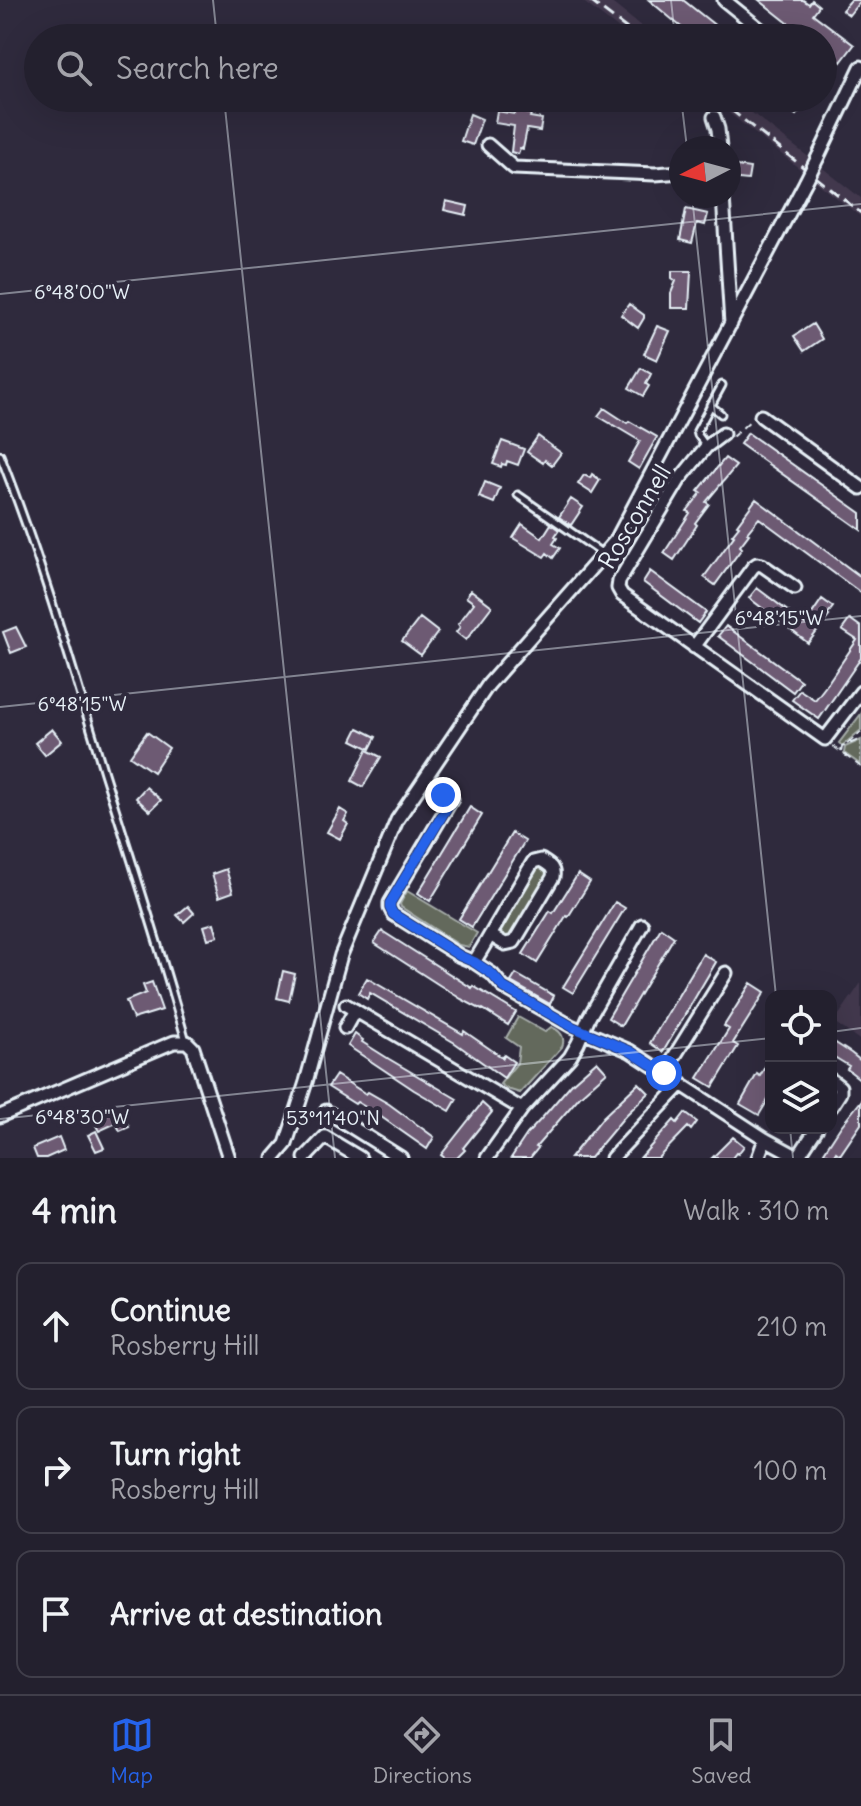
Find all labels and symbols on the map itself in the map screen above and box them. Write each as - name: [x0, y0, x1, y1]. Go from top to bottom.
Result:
- north arrow: [669, 136, 741, 208]
- text: 6°48'00"W: [34, 279, 130, 304]
- street label: Rosconnell: [591, 459, 677, 574]
- text: 6°48'15"W: [734, 605, 824, 630]
- text: 6°48'15"W: [37, 691, 127, 716]
- route end: [425, 777, 461, 813]
- route start: [646, 1055, 682, 1091]
- text: 6°48'30"W: [35, 1104, 129, 1129]
- text: 53°11'40"N: [286, 1105, 380, 1130]

